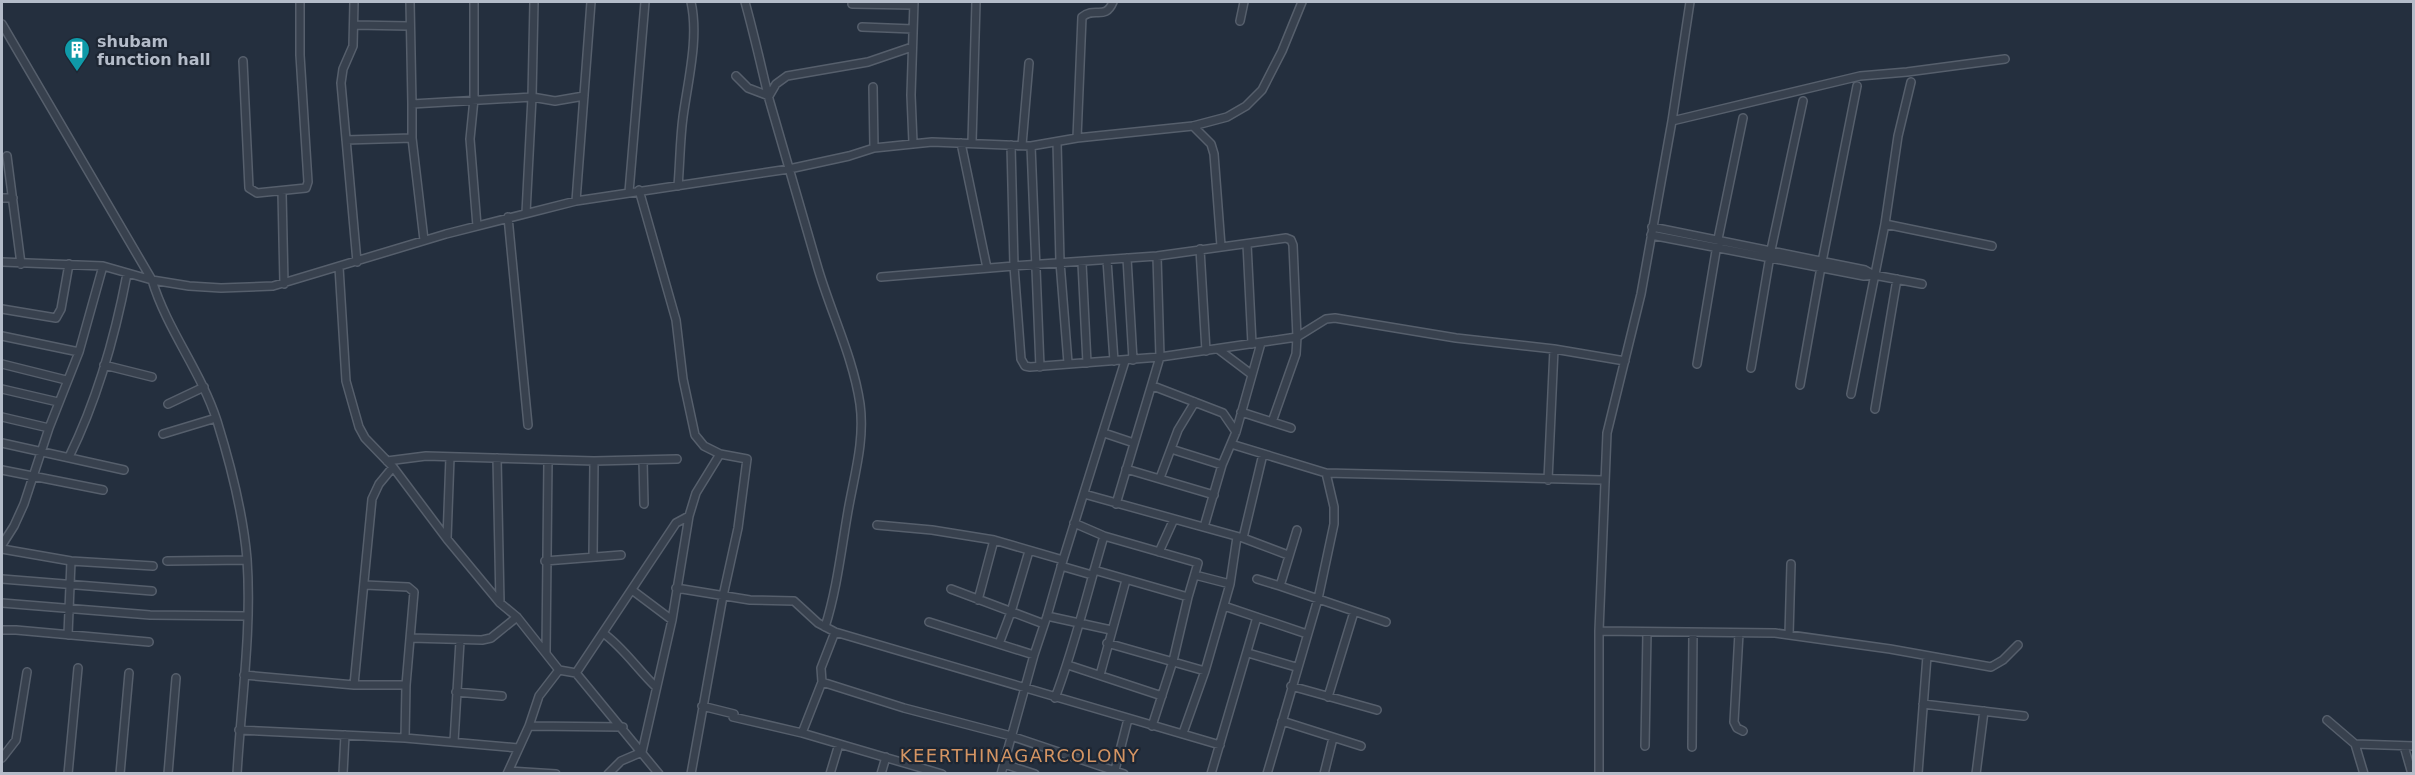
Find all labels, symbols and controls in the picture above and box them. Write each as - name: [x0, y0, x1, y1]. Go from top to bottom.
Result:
- place label: shubam function hall: [97, 32, 210, 69]
- building icon: shubam function hall: [62, 35, 92, 73]
- district label: KEERTHINAGARCOLONY: [900, 745, 1140, 766]

